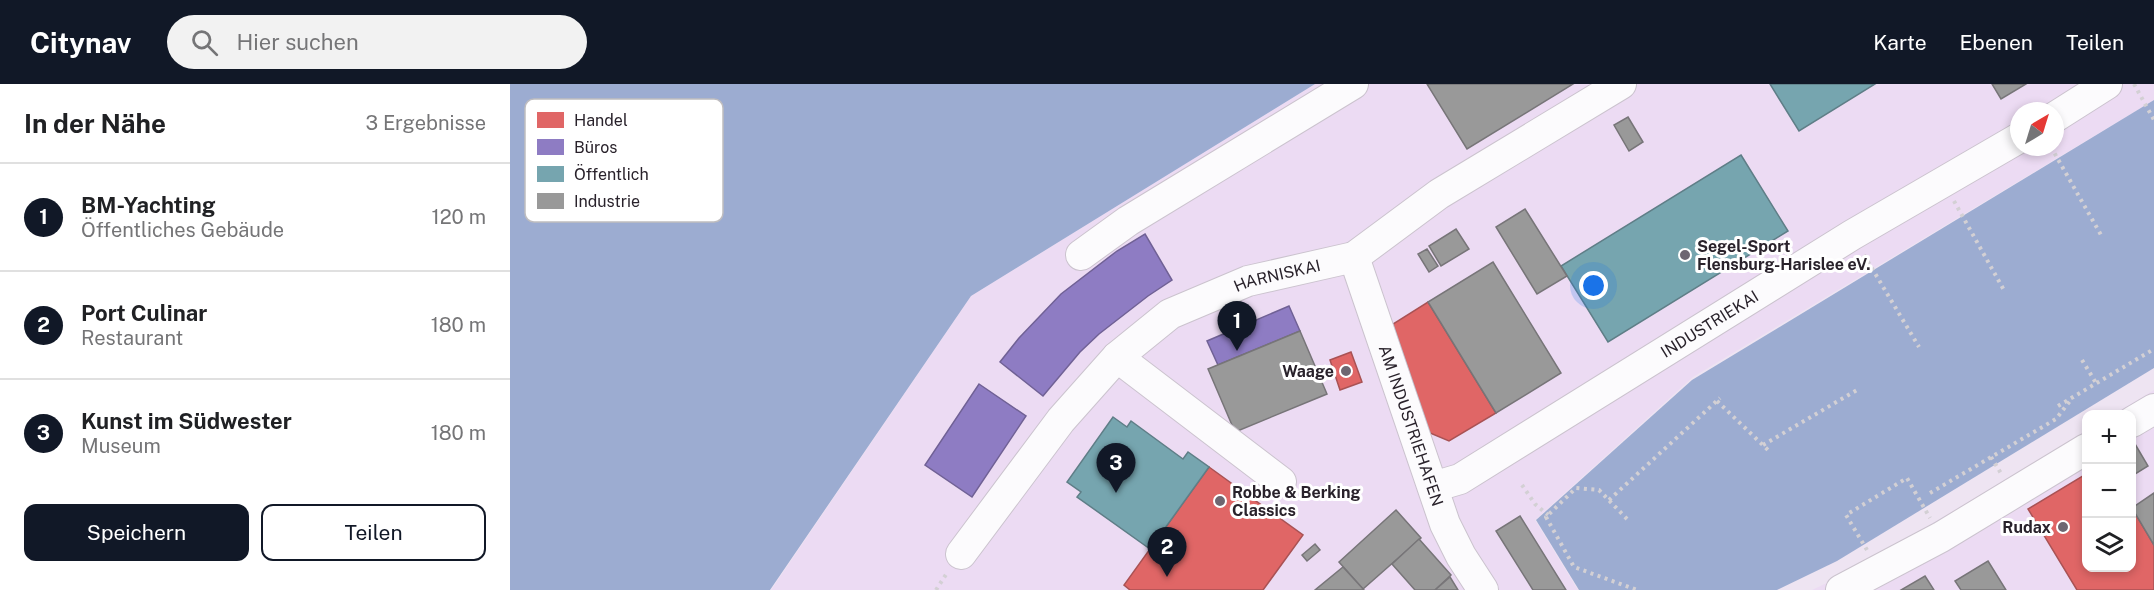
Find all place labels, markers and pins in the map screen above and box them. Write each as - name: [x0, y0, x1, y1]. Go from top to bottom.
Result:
- place label: Segel-Sport Flensburg-Harislee eV.: [1697, 237, 1871, 274]
- marker: Segel-Sport Flensburg-Harislee eV.: [1678, 248, 1692, 262]
- pin: 1: [1218, 302, 1256, 351]
- place label: Waage: [1282, 362, 1334, 381]
- marker: Waage: [1339, 364, 1353, 378]
- pin: 3: [1096, 444, 1136, 493]
- place label: Robbe & Berking Classics: [1232, 483, 1360, 520]
- marker: Robbe & Berking Classics: [1213, 494, 1227, 508]
- place label: Rudax: [2002, 518, 2052, 537]
- marker: Rudax: [2056, 520, 2070, 534]
- pin: 2: [1148, 528, 1186, 577]

